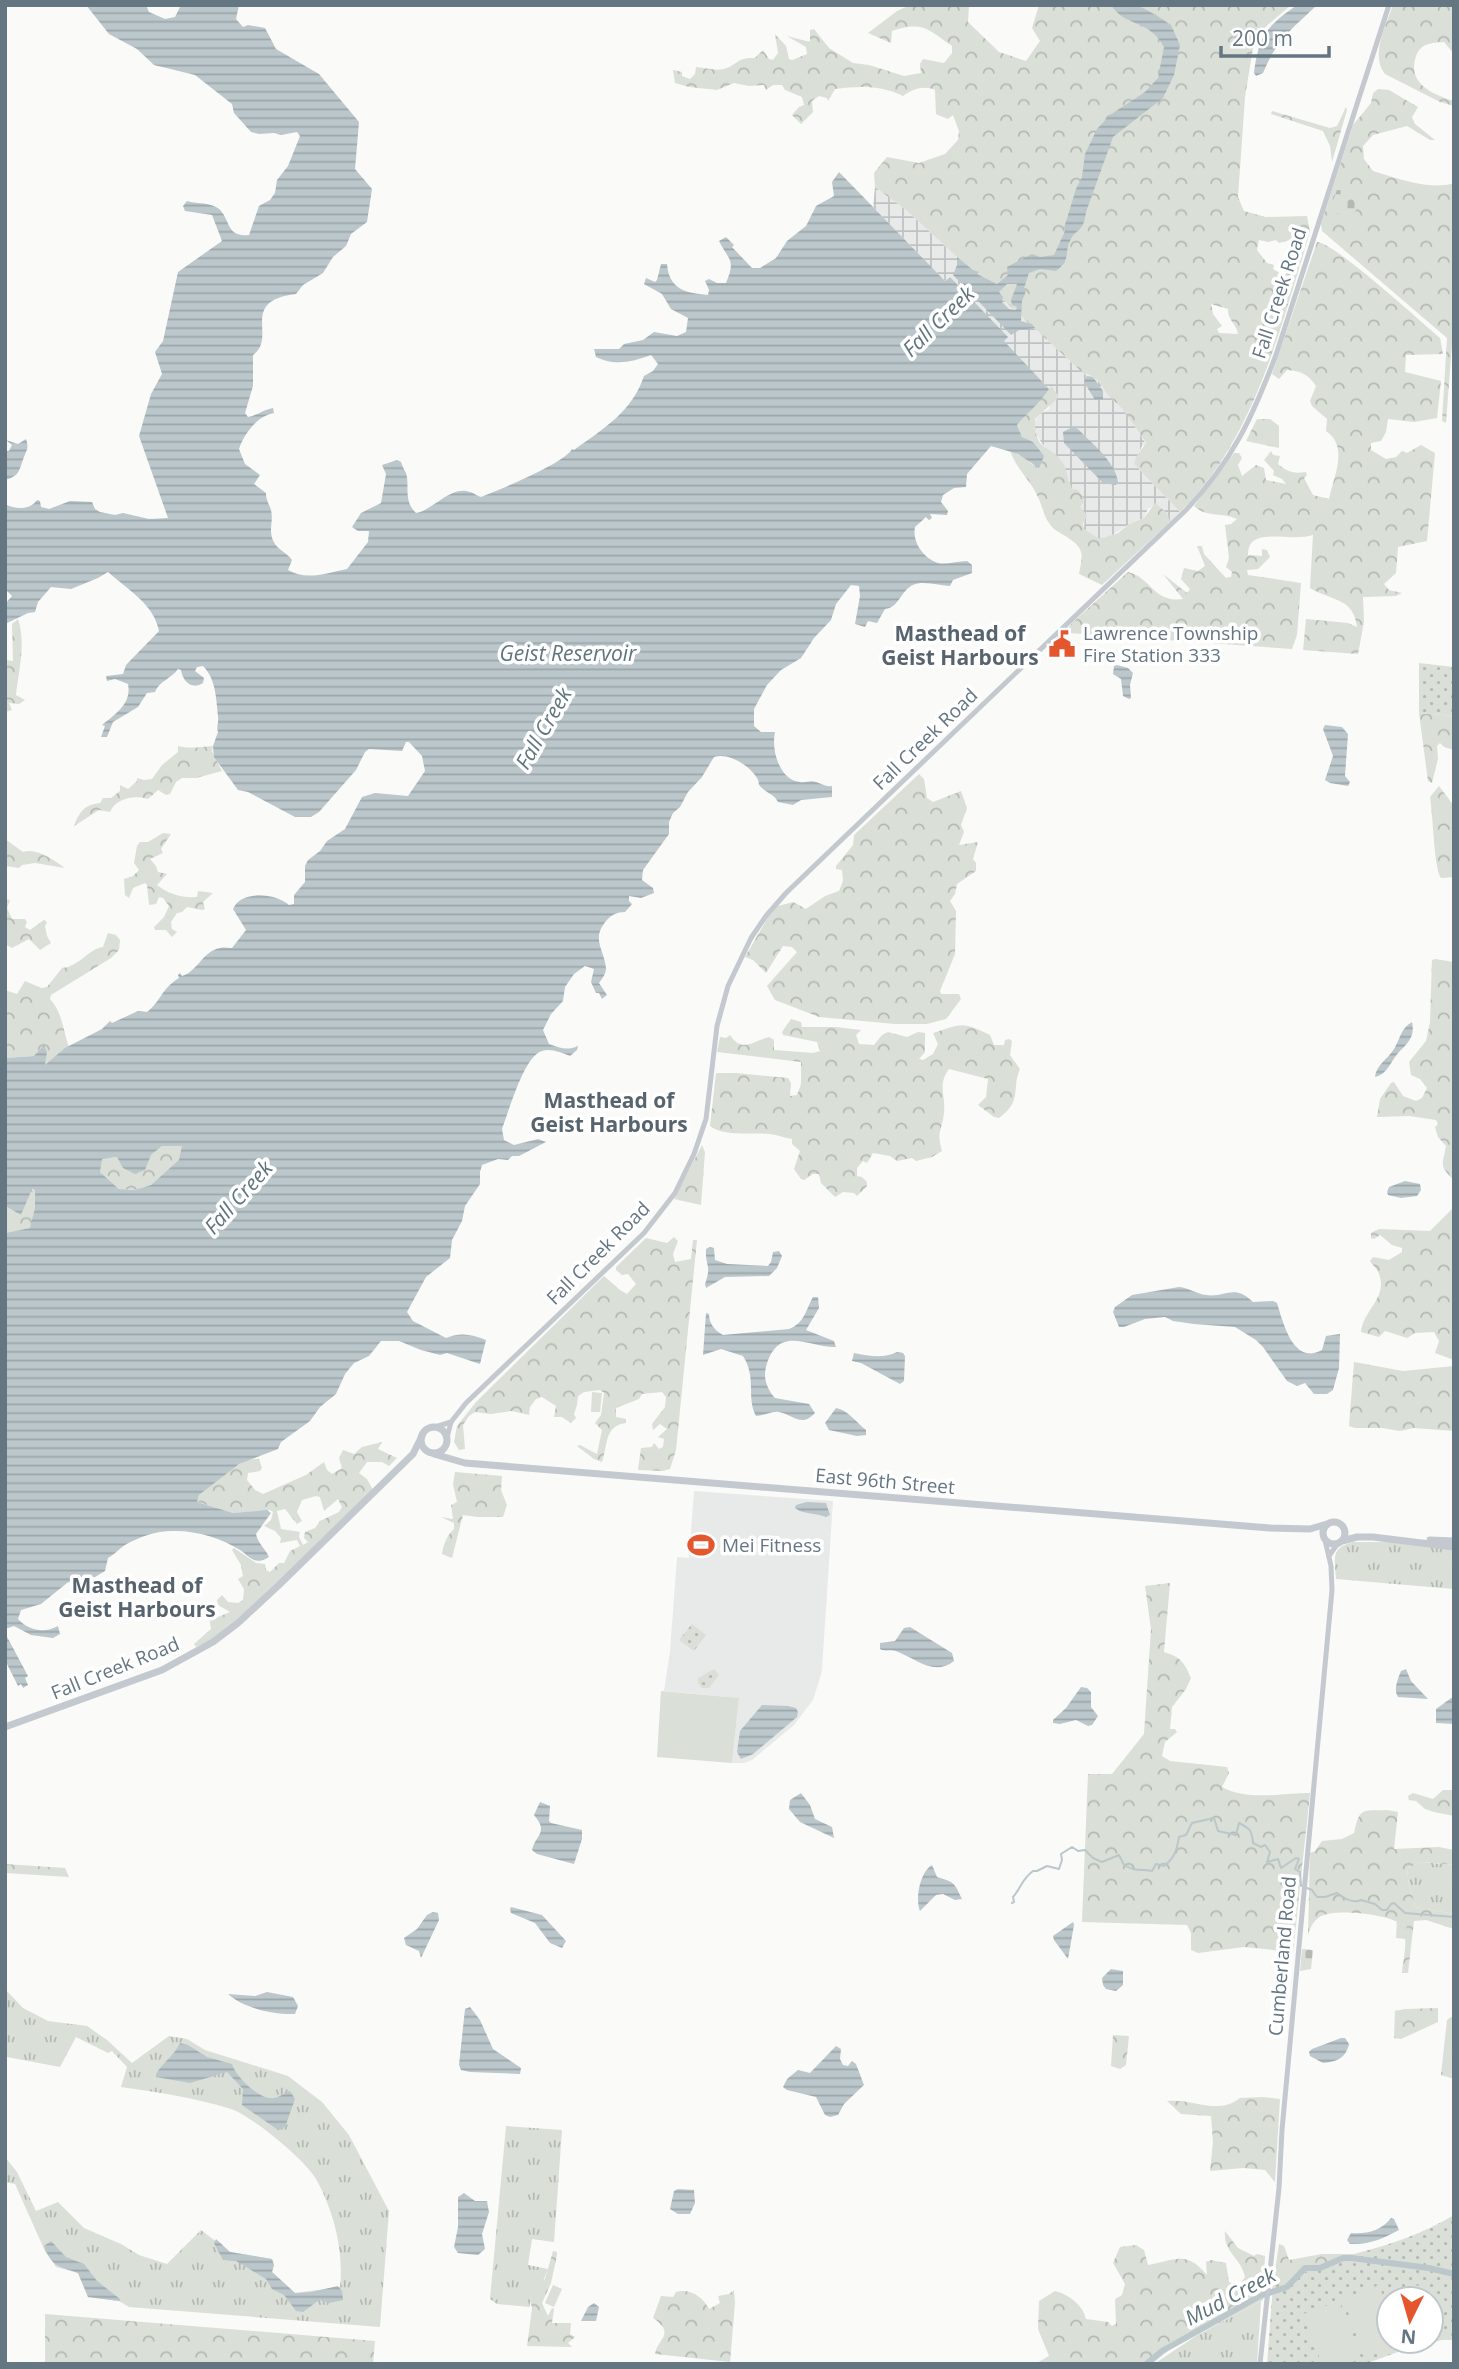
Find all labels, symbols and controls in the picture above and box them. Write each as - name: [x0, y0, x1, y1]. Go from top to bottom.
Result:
- scale bar: [1221, 14, 1330, 58]
- text: 200 m: [1232, 24, 1293, 52]
- street label: Fall Creek Road: [1246, 224, 1312, 362]
- water label: Fall Creek: [896, 279, 981, 362]
- district label: Masthead of Geist Harbours: [881, 619, 1039, 671]
- place label: Lawrence Township Fire Station 333: [1083, 620, 1258, 668]
- public building icon: Lawrence Township Fire Station 333: [1047, 629, 1077, 659]
- water label: Geist Reservoir: [500, 639, 637, 667]
- water label: Fall Creek: [508, 681, 578, 774]
- street label: Fall Creek Road: [867, 682, 983, 796]
- district label: Masthead of Geist Harbours: [530, 1086, 688, 1138]
- water label: Fall Creek: [198, 1154, 279, 1240]
- street label: Fall Creek Road: [541, 1196, 655, 1310]
- street label: East 96th Street: [814, 1462, 956, 1500]
- sports icon: Mei Fitness: [686, 1530, 716, 1560]
- place label: Mei Fitness: [722, 1532, 821, 1558]
- district label: Masthead of Geist Harbours: [58, 1571, 216, 1623]
- street label: Fall Creek Road: [47, 1630, 183, 1706]
- street label: Cumberland Road: [1262, 1875, 1302, 2037]
- water label: Mud Creek: [1180, 2260, 1281, 2332]
- north arrow: [1375, 2285, 1445, 2355]
- text: N: [1400, 2323, 1417, 2351]

